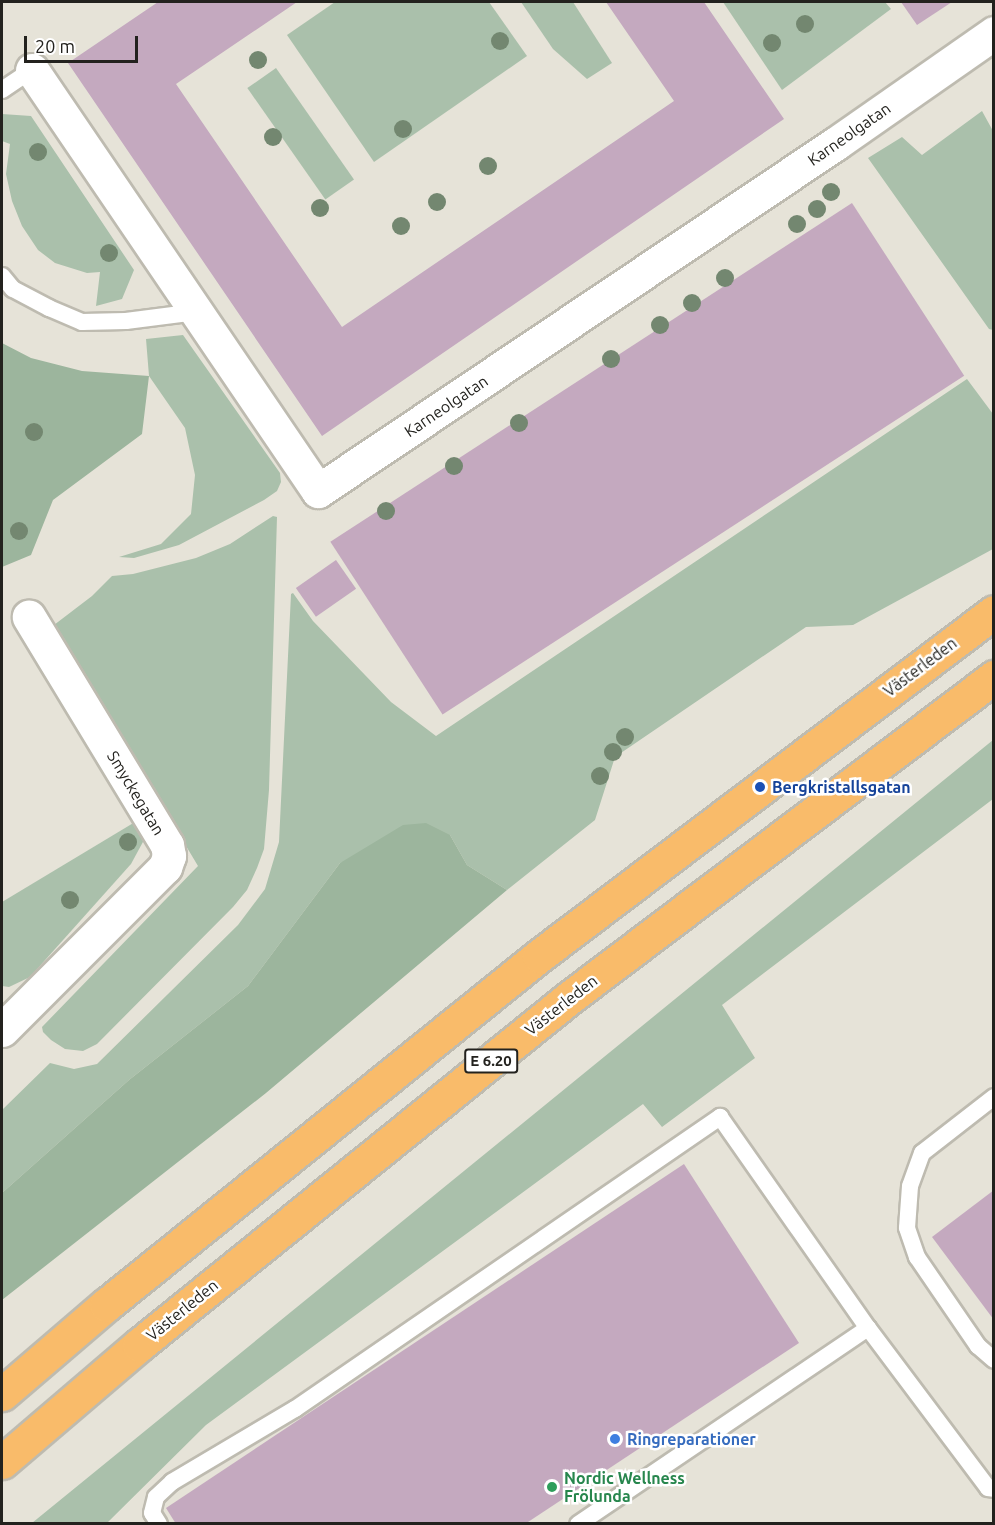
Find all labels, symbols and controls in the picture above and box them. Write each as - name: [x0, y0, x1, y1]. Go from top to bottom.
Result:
- scale bar: [27, 24, 141, 62]
- text: 20 m: [35, 36, 75, 56]
- street label: Karneolgatan: [804, 98, 894, 170]
- street label: Karneolgatan: [401, 371, 491, 441]
- street label: Västerleden: [880, 633, 960, 701]
- street label: Smyckegatan: [103, 747, 169, 839]
- place label: Bergkristallsgatan: [772, 777, 911, 797]
- marker: Bergkristallsgatan: [753, 780, 767, 794]
- street label: Västerleden: [521, 971, 601, 1039]
- road number: E 6.20: [464, 1049, 518, 1073]
- street label: Västerleden: [142, 1275, 222, 1345]
- place label: Ringreparationer: [627, 1429, 756, 1449]
- marker: Ringreparationer: [608, 1432, 622, 1446]
- place label: Nordic Wellness Frölunda: [564, 1468, 685, 1506]
- marker: Nordic Wellness Frölunda: [545, 1480, 559, 1494]

